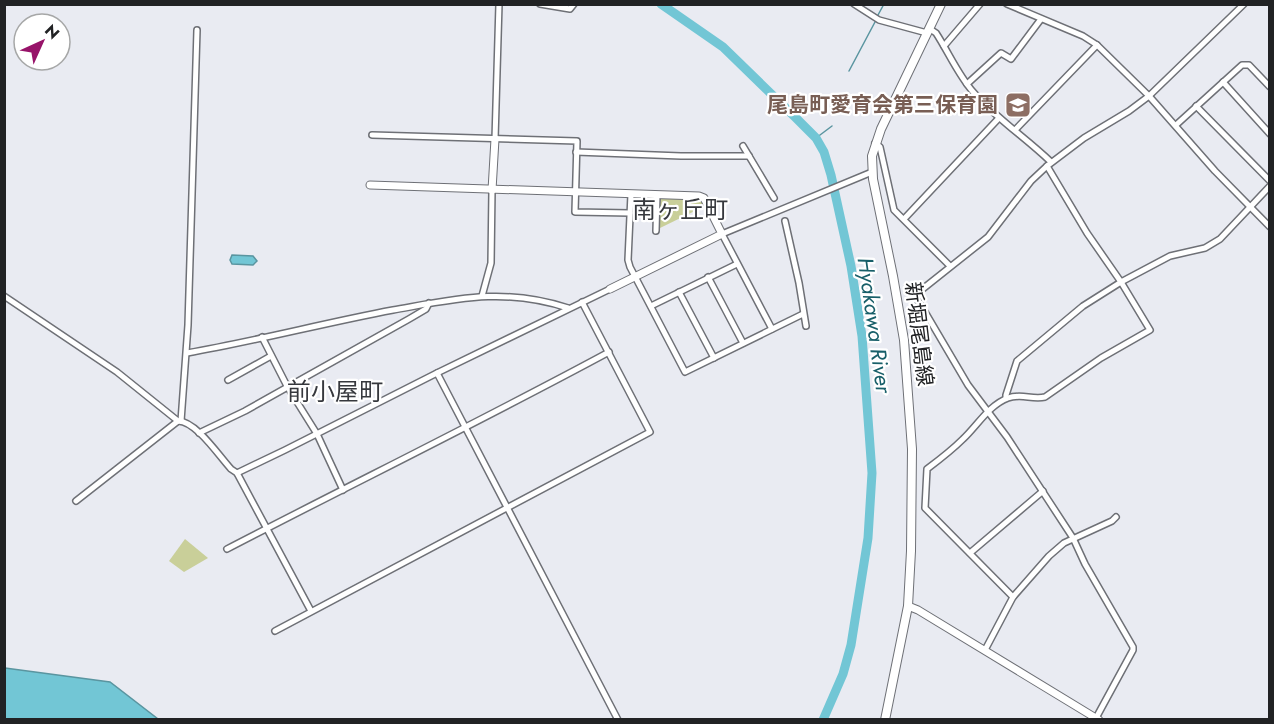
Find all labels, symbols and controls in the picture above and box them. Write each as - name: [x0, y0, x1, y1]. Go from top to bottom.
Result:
- north arrow: [12, 12, 72, 72]
- text: N: [40, 19, 65, 44]
- place label: 尾島町愛育会第三保育園: [767, 90, 998, 120]
- school or university icon: 尾島町愛育会第三保育園: [1003, 90, 1033, 120]
- district label: 南ヶ丘町: [632, 192, 728, 227]
- water label: Hyakawa River: [850, 255, 901, 396]
- street label: 新堀尾島線: [898, 280, 940, 388]
- district label: 前小屋町: [287, 374, 383, 409]

